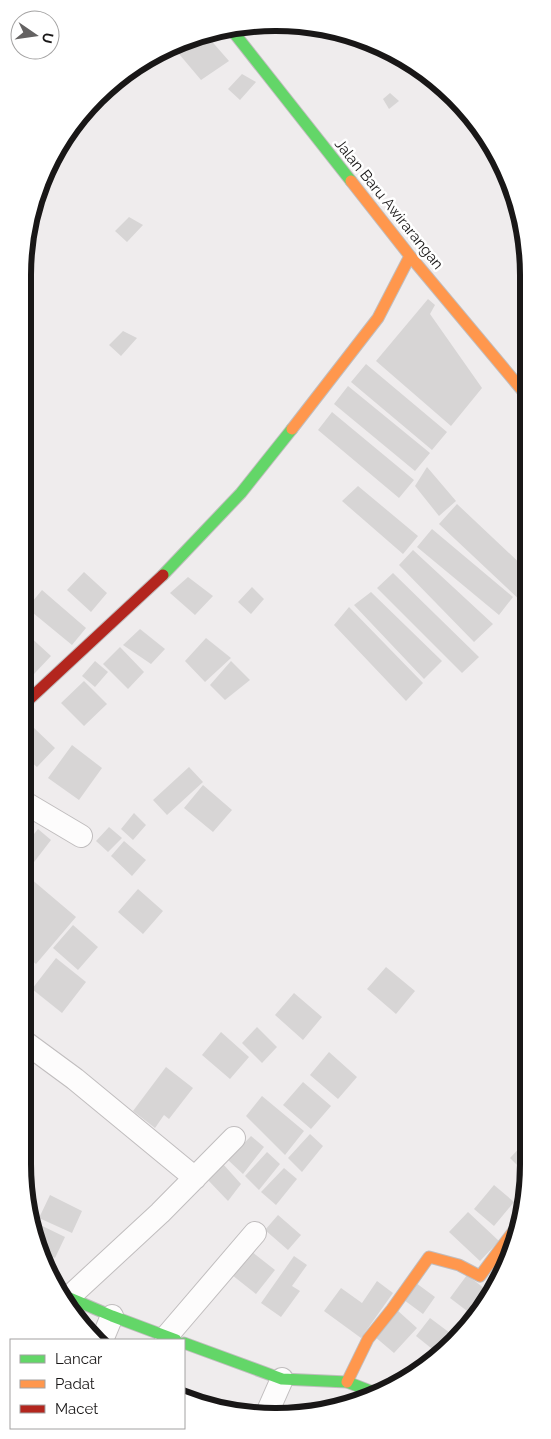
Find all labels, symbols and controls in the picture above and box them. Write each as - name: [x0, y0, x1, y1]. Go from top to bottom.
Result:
- north arrow: [10, 10, 60, 60]
- text: U: [39, 31, 57, 45]
- street label: Jalan Baru Awirarangan: [331, 135, 447, 273]
- legend: [10, 1339, 185, 1429]
- text: Lancar: [55, 1350, 103, 1368]
- text: Padat: [55, 1375, 95, 1393]
- text: Macet: [55, 1400, 98, 1418]

